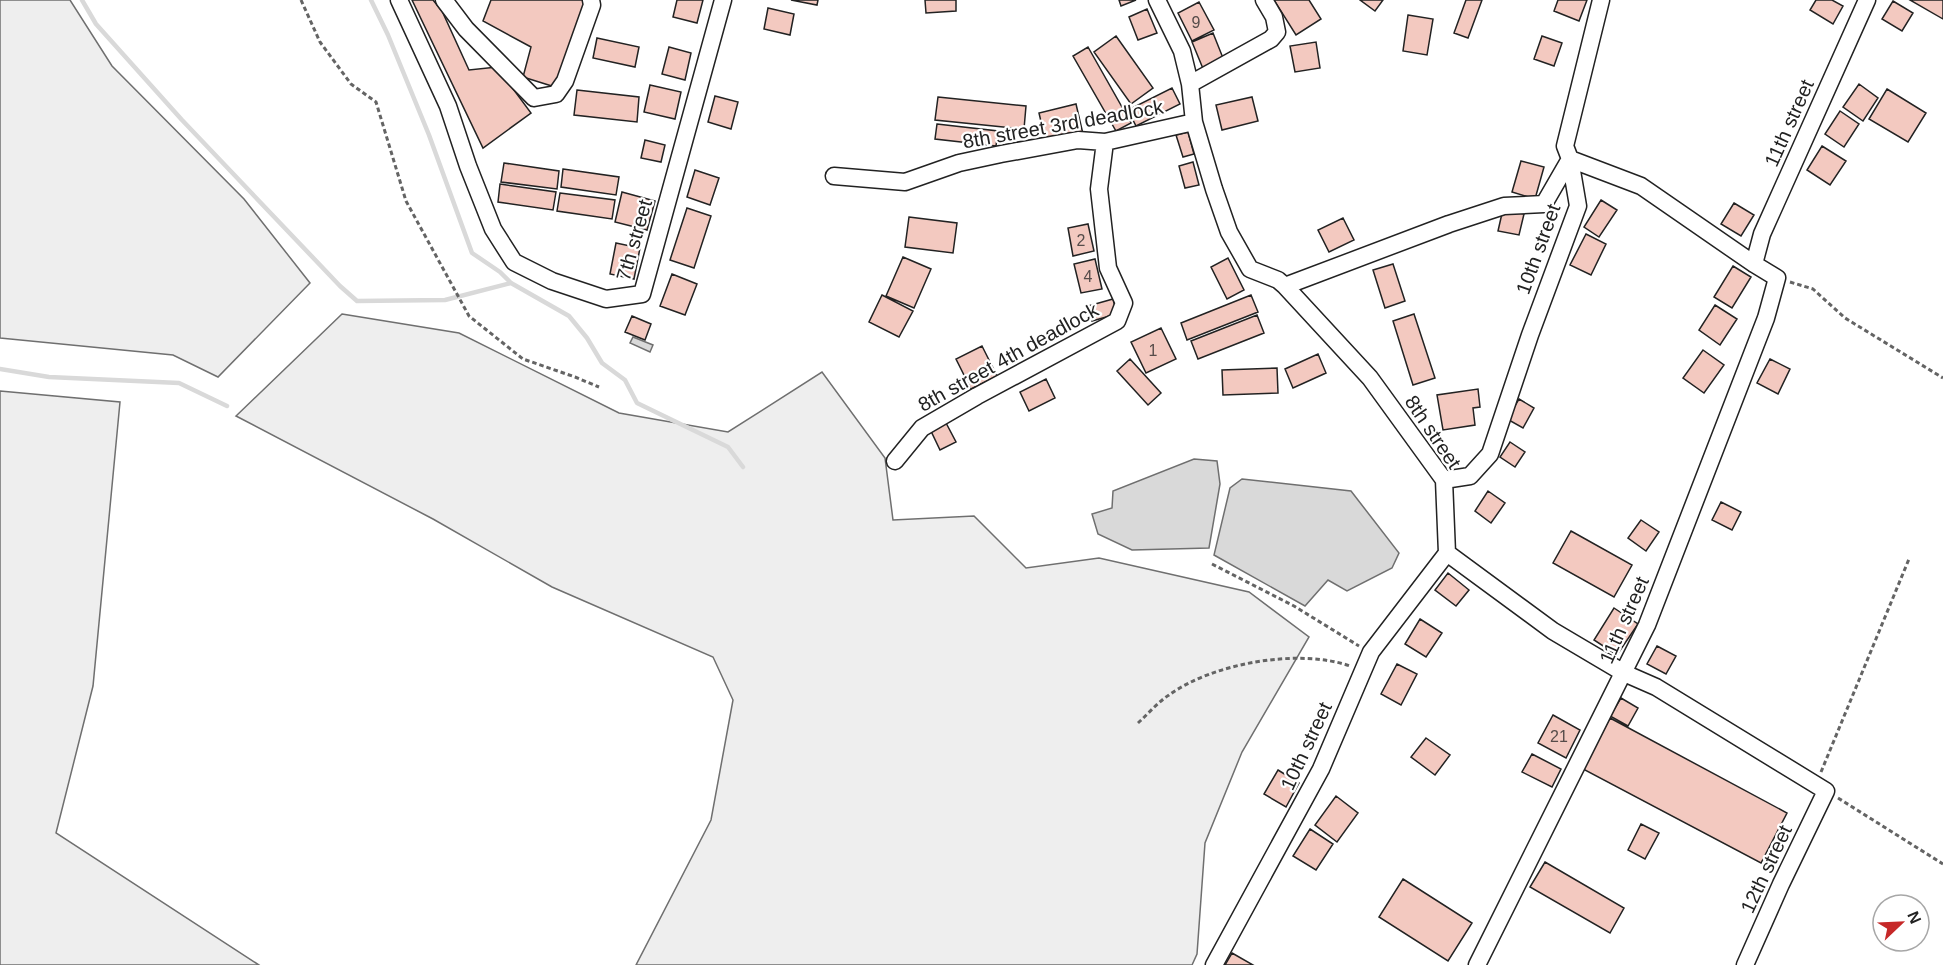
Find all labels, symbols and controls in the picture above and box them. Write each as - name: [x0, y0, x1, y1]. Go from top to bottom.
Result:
- house number: 9: [1192, 14, 1201, 31]
- street label: 11th street: [1760, 76, 1818, 170]
- street label: 8th street 3rd deadlock: [961, 95, 1166, 152]
- street label: 7th street: [612, 196, 656, 283]
- street label: 10th street: [1512, 200, 1565, 297]
- house number: 2: [1077, 232, 1086, 249]
- house number: 4: [1084, 268, 1093, 285]
- street label: 8th street 4th deadlock: [914, 298, 1103, 416]
- house number: 1: [1149, 342, 1158, 359]
- street label: 8th street: [1401, 391, 1466, 473]
- street label: 11th street: [1595, 573, 1653, 667]
- street label: 10th street: [1276, 698, 1336, 793]
- house number: 21: [1550, 728, 1568, 745]
- street label: 12th street: [1736, 821, 1796, 916]
- north arrow: [1871, 893, 1931, 953]
- text: N: [1904, 909, 1924, 926]

